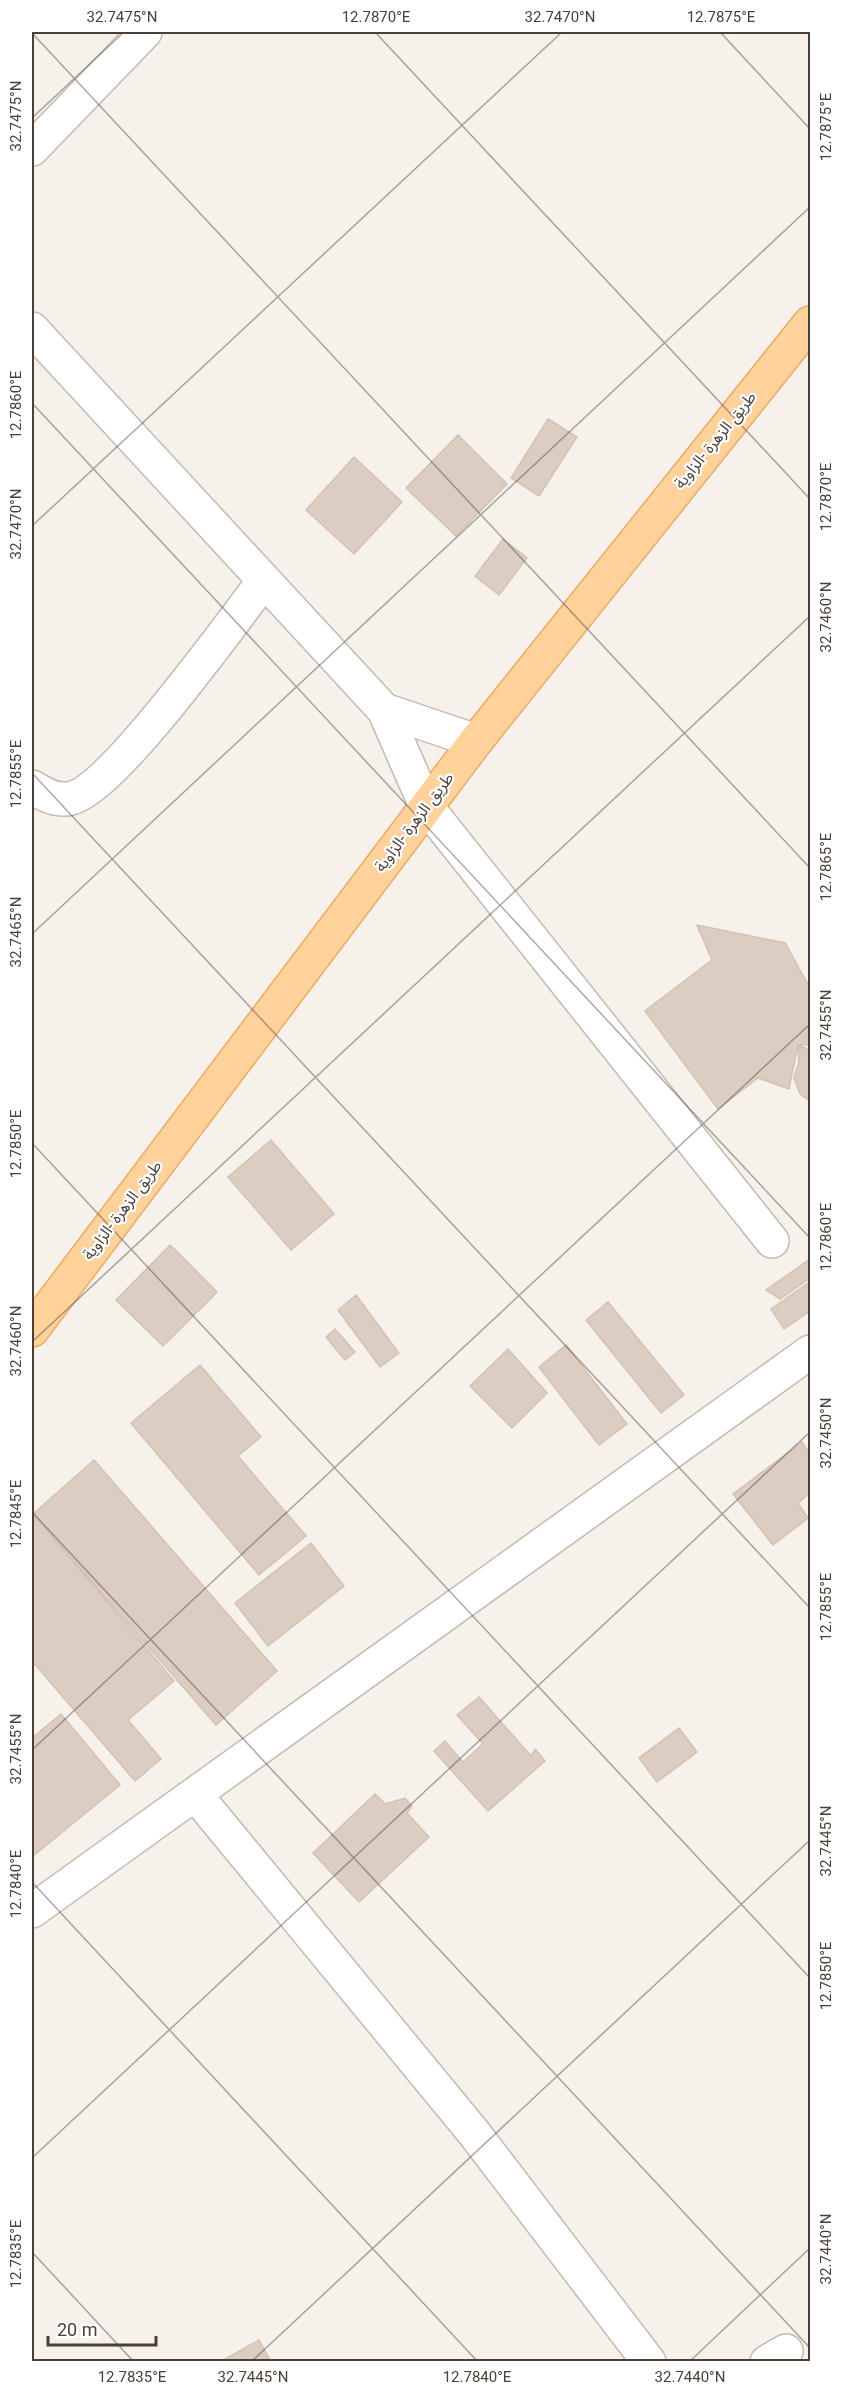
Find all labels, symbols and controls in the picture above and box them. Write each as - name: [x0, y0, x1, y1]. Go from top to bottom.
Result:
- text: 32.7475°N: [87, 8, 157, 26]
- text: 12.7870°E: [342, 8, 411, 26]
- text: 32.7470°N: [525, 8, 595, 26]
- text: 12.7875°E: [687, 8, 756, 26]
- text: 32.7475°N: [7, 81, 25, 151]
- text: 12.7875°E: [817, 92, 835, 161]
- text: 12.7860°E: [7, 370, 25, 439]
- street label: طريق الزهرة -الزاوية: [670, 388, 761, 493]
- text: 12.7870°E: [817, 462, 835, 531]
- text: 32.7470°N: [7, 489, 25, 559]
- text: 32.7460°N: [817, 582, 835, 652]
- text: 12.7855°E: [7, 739, 25, 808]
- street label: طريق الزهرة -الزاوية: [371, 769, 458, 876]
- text: 12.7865°E: [817, 832, 835, 901]
- text: 32.7465°N: [7, 897, 25, 967]
- text: 32.7455°N: [817, 990, 835, 1060]
- text: 12.7850°E: [7, 1109, 25, 1178]
- street label: طريق الزهرة -الزاوية: [79, 1157, 166, 1264]
- text: 12.7860°E: [817, 1202, 835, 1271]
- text: 32.7460°N: [7, 1306, 25, 1376]
- text: 32.7450°N: [817, 1398, 835, 1468]
- text: 12.7845°E: [7, 1479, 25, 1548]
- text: 12.7855°E: [817, 1572, 835, 1641]
- text: 32.7455°N: [7, 1714, 25, 1784]
- text: 32.7445°N: [817, 1806, 835, 1876]
- text: 12.7840°E: [7, 1849, 25, 1918]
- text: 12.7850°E: [817, 1941, 835, 2010]
- text: 32.7440°N: [817, 2214, 835, 2284]
- text: 12.7835°E: [7, 2219, 25, 2288]
- scale bar: [48, 2309, 156, 2347]
- text: 20 m: [57, 2319, 97, 2340]
- text: 12.7835°E: [98, 2368, 167, 2386]
- text: 32.7445°N: [218, 2368, 288, 2386]
- text: 12.7840°E: [443, 2368, 512, 2386]
- text: 32.7440°N: [655, 2368, 725, 2386]

